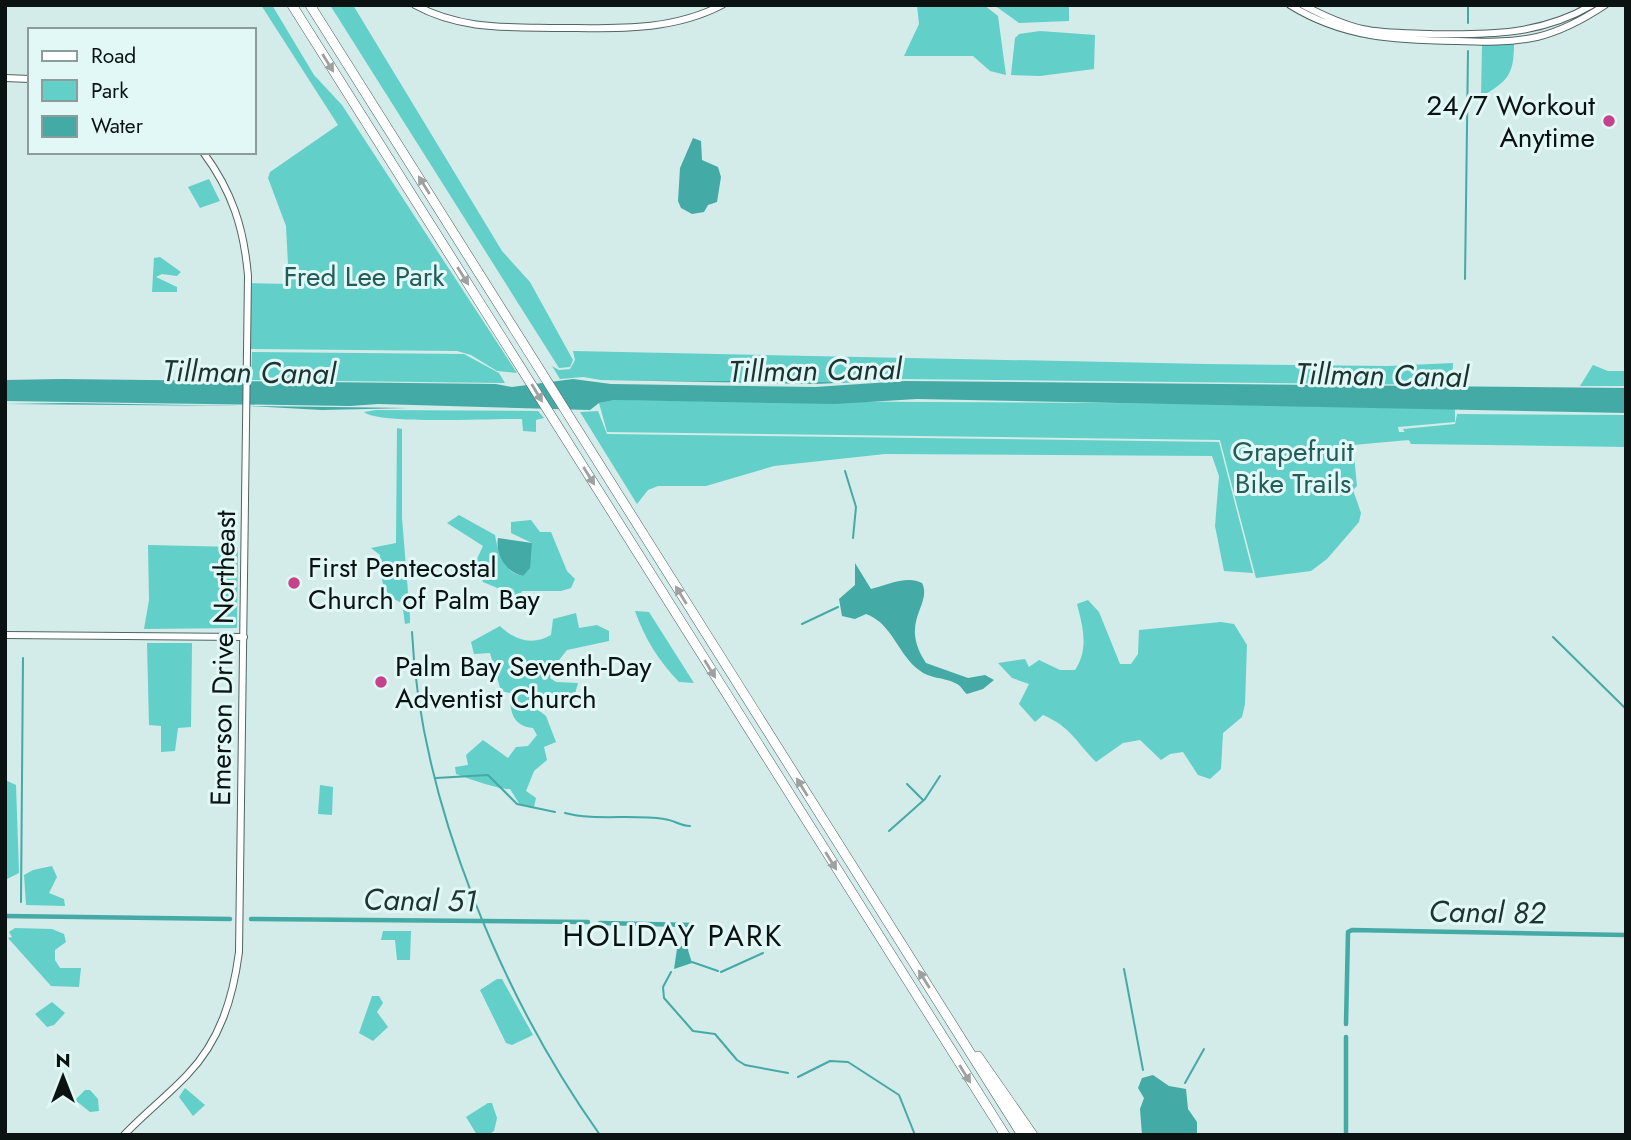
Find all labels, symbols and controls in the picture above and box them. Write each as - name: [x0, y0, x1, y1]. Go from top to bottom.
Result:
- legend: [28, 28, 256, 154]
- text: Road: [91, 41, 136, 71]
- one-way arrow: [322, 53, 335, 73]
- text: Park: [91, 76, 129, 106]
- place label: 24/7 Workout Anytime: [1426, 85, 1595, 158]
- text: Water: [91, 111, 144, 141]
- marker: 24/7 Workout Anytime: [1601, 113, 1617, 129]
- one-way arrow: [417, 175, 430, 195]
- park label: Fred Lee Park: [283, 256, 445, 297]
- one-way arrow: [456, 266, 469, 285]
- water label: Tillman Canal: [728, 347, 903, 393]
- water label: Tillman Canal: [162, 349, 337, 395]
- water label: Tillman Canal: [1295, 352, 1470, 398]
- one-way arrow: [530, 383, 543, 402]
- park label: Grapefruit Bike Trails: [1232, 431, 1354, 504]
- one-way arrow: [582, 467, 595, 486]
- street label: Emerson Drive Northeast: [200, 510, 246, 806]
- place label: First Pentecostal Church of Palm Bay: [308, 547, 541, 620]
- marker: First Pentecostal Church of Palm Bay: [286, 575, 302, 591]
- one-way arrow: [674, 585, 687, 604]
- place label: Palm Bay Seventh-Day Adventist Church: [395, 646, 652, 719]
- one-way arrow: [703, 659, 716, 678]
- marker: Palm Bay Seventh-Day Adventist Church: [373, 674, 389, 690]
- one-way arrow: [796, 777, 809, 797]
- one-way arrow: [825, 852, 838, 871]
- water label: Canal 51: [363, 878, 477, 922]
- water label: Canal 82: [1428, 889, 1546, 935]
- district label: HOLIDAY PARK: [563, 914, 783, 957]
- one-way arrow: [917, 970, 930, 989]
- north arrow: [28, 1042, 98, 1112]
- text: N: [55, 1047, 71, 1074]
- one-way arrow: [958, 1064, 971, 1083]

